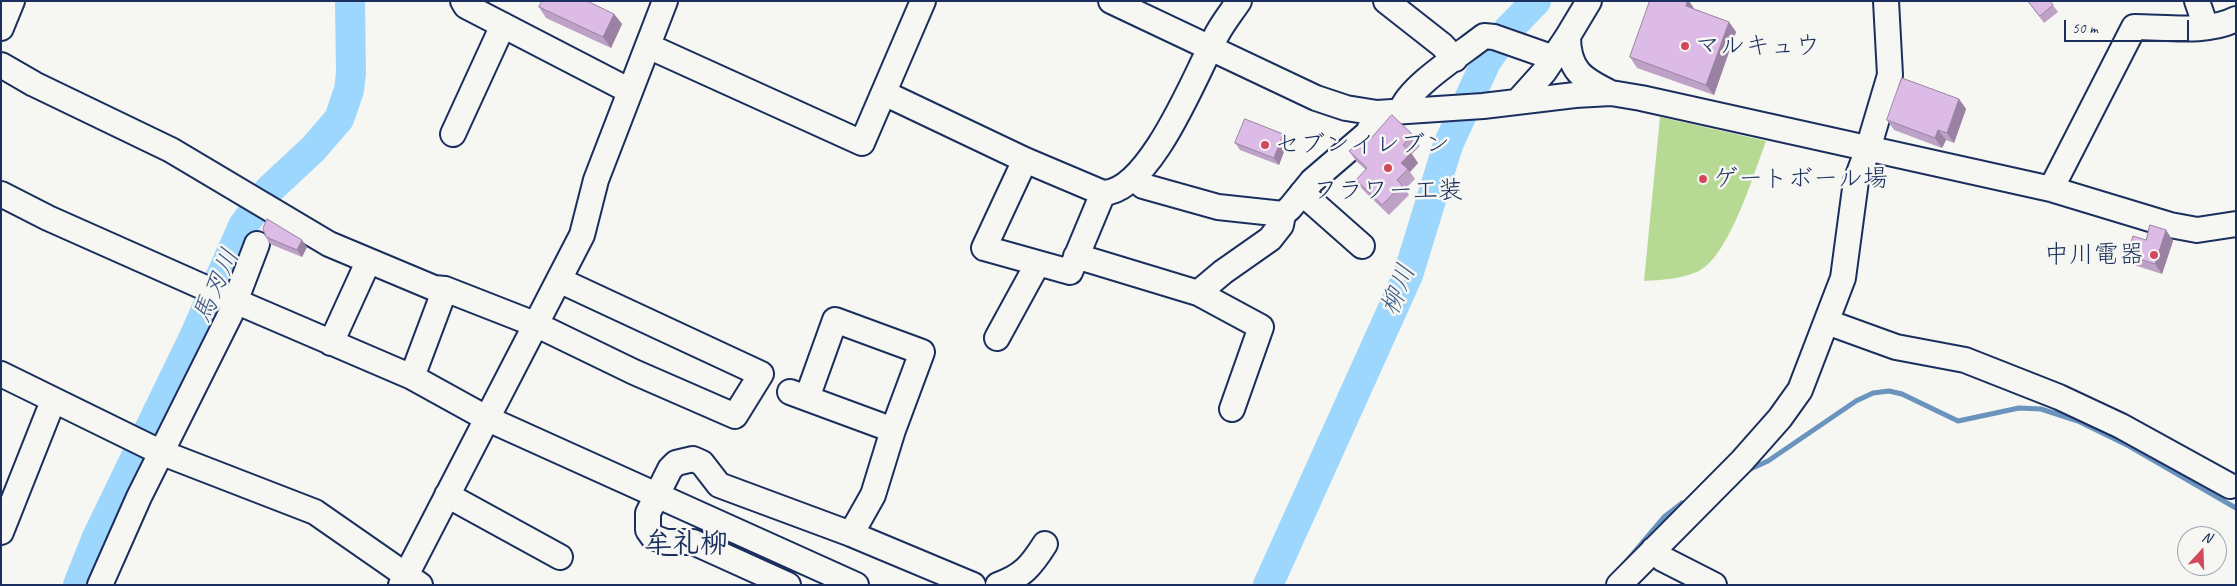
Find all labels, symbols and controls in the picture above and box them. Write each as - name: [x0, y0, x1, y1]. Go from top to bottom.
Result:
- scale bar: [2067, 10, 2192, 42]
- text: 50 m: [2072, 19, 2098, 38]
- place label: マルキュウ: [1695, 31, 1820, 61]
- marker: マルキュウ: [1679, 40, 1691, 52]
- place label: セブンイレブン: [1275, 130, 1450, 160]
- marker: セブンイレブン: [1259, 139, 1271, 151]
- marker: フラワー工装: [1382, 162, 1394, 174]
- place label: ゲートボール場: [1713, 164, 1888, 194]
- marker: ゲートボール場: [1697, 173, 1709, 185]
- place label: フラワー工装: [1313, 176, 1463, 206]
- place label: 中川電器: [2044, 240, 2144, 270]
- water label: 馬刃川: [187, 244, 247, 328]
- marker: 中川電器: [2148, 249, 2160, 261]
- water label: 柳川: [1375, 260, 1423, 320]
- north arrow: [2177, 526, 2227, 576]
- district label: 牟礼柳: [644, 528, 728, 562]
- text: N: [2200, 528, 2214, 547]

